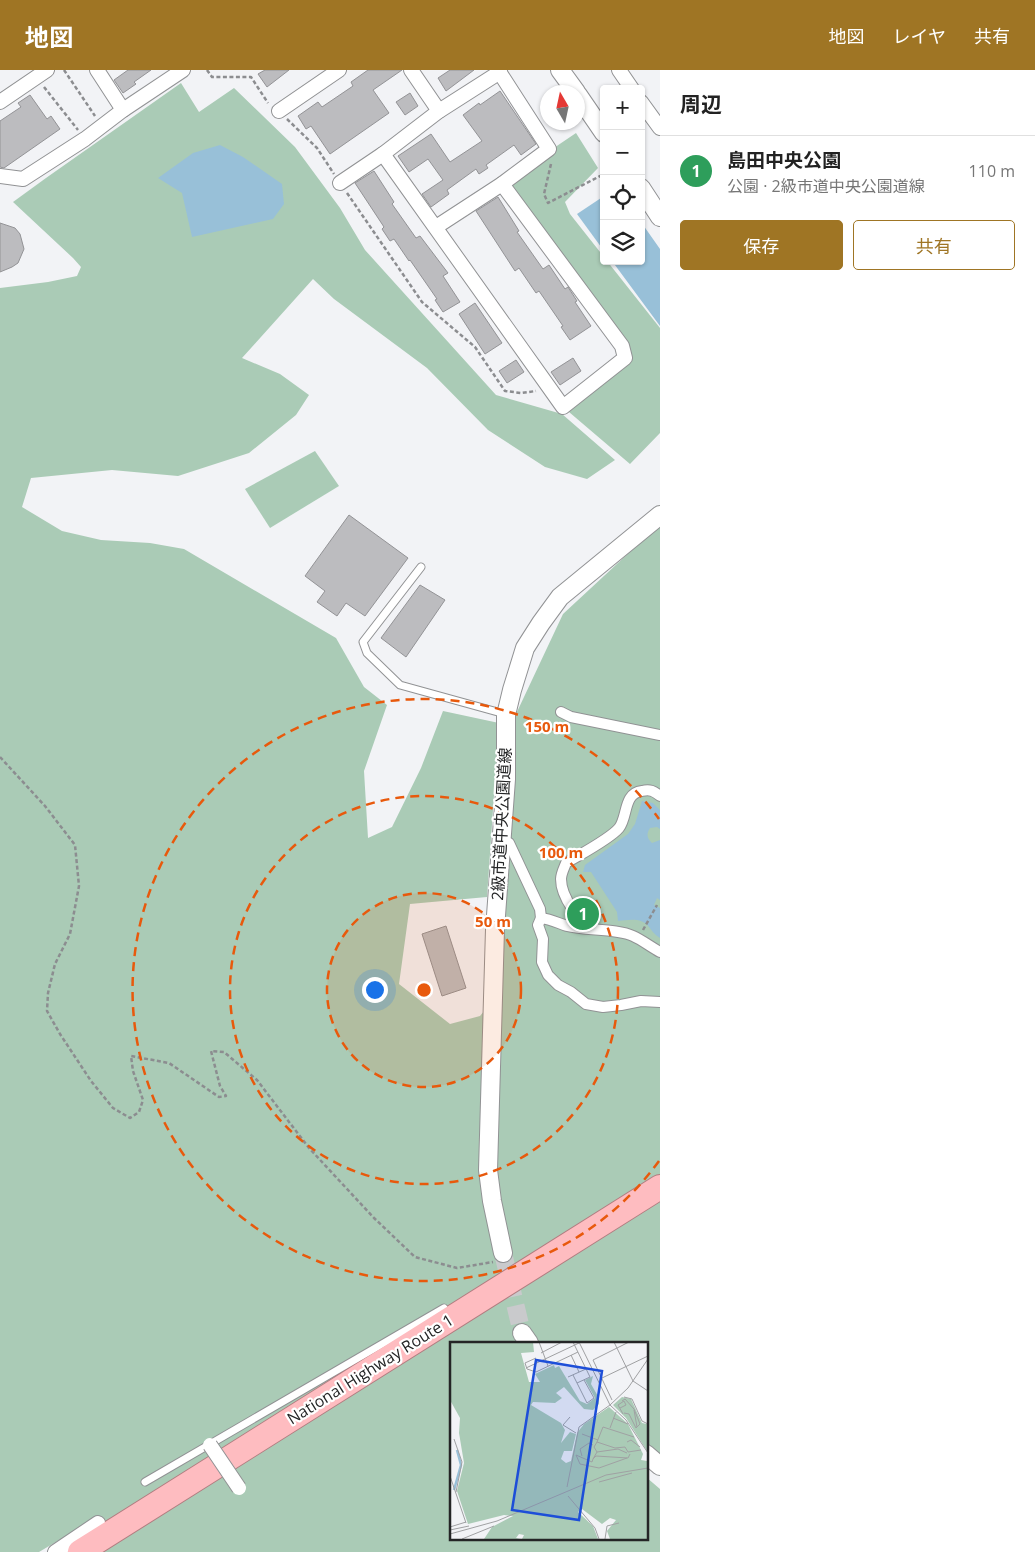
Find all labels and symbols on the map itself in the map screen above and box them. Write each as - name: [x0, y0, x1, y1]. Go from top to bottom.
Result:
- north arrow: [540, 85, 585, 130]
- text: 150 m: [525, 716, 569, 736]
- street label: 2級市道中央公園道線: [486, 747, 516, 901]
- text: 100 m: [539, 842, 583, 862]
- pin: 1: [567, 895, 599, 933]
- text: 50 m: [475, 911, 511, 931]
- your location: [362, 977, 388, 1003]
- centre of rings: [415, 981, 433, 999]
- street label: National Highway Route 1: [283, 1309, 457, 1429]
- inset map: [450, 1342, 648, 1540]

